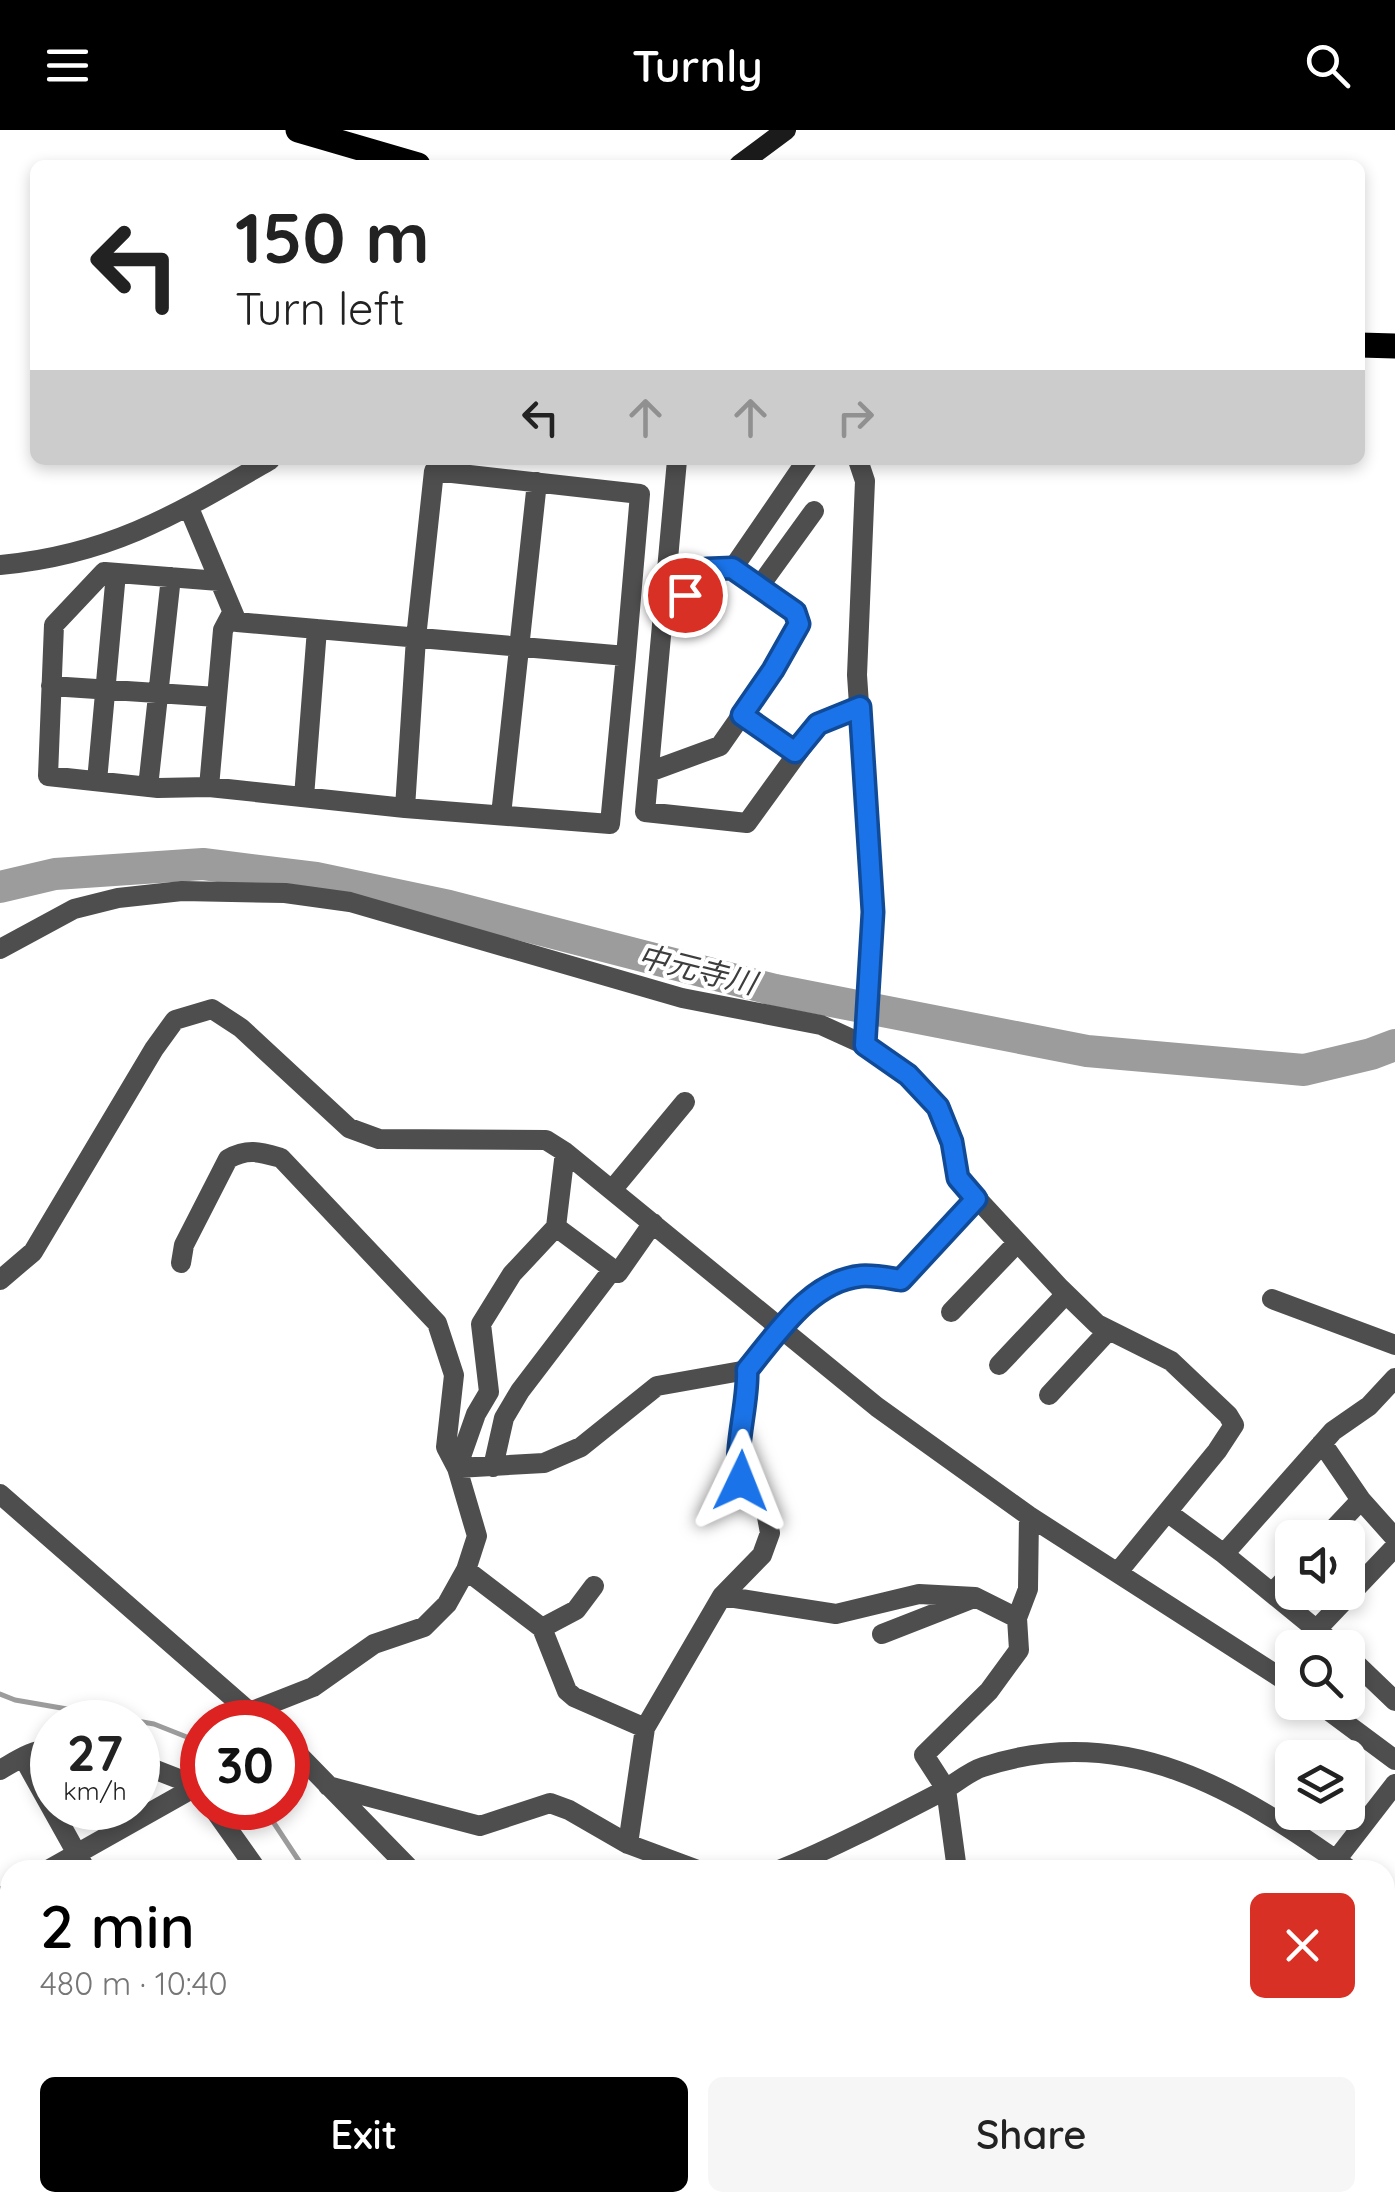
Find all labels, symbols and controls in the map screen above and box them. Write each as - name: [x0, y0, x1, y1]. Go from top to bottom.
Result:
- text: Turnly: [632, 37, 763, 93]
- icon: menu: [40, 38, 95, 93]
- icon: search: [1300, 38, 1355, 93]
- text: 150 m: [235, 193, 430, 281]
- icon: left: [70, 200, 200, 330]
- text: Turn left: [235, 280, 405, 336]
- icon: left: [513, 390, 568, 445]
- icon: ahead: [618, 390, 673, 445]
- icon: ahead: [723, 390, 778, 445]
- icon: right: [828, 390, 883, 445]
- pin: [643, 553, 728, 638]
- icon: arrive: [658, 568, 713, 623]
- water label: 中元寺川: [634, 936, 763, 1003]
- position arrow: [689, 1429, 793, 1533]
- map controls: [1275, 1520, 1365, 1830]
- button: sound: [1275, 1520, 1365, 1610]
- button: search: [1275, 1630, 1365, 1720]
- speed limit sign: 30: [180, 1700, 310, 1830]
- text: 27: [67, 1721, 123, 1784]
- button: layers: [1275, 1740, 1365, 1830]
- text: km/h: [63, 1775, 127, 1806]
- text: 2 min: [40, 1888, 195, 1963]
- button: close: [1250, 1893, 1355, 1998]
- text: 480 m · 10:40: [40, 1963, 228, 2003]
- button: Exit: [40, 2077, 688, 2192]
- button: Share: [708, 2077, 1355, 2192]

